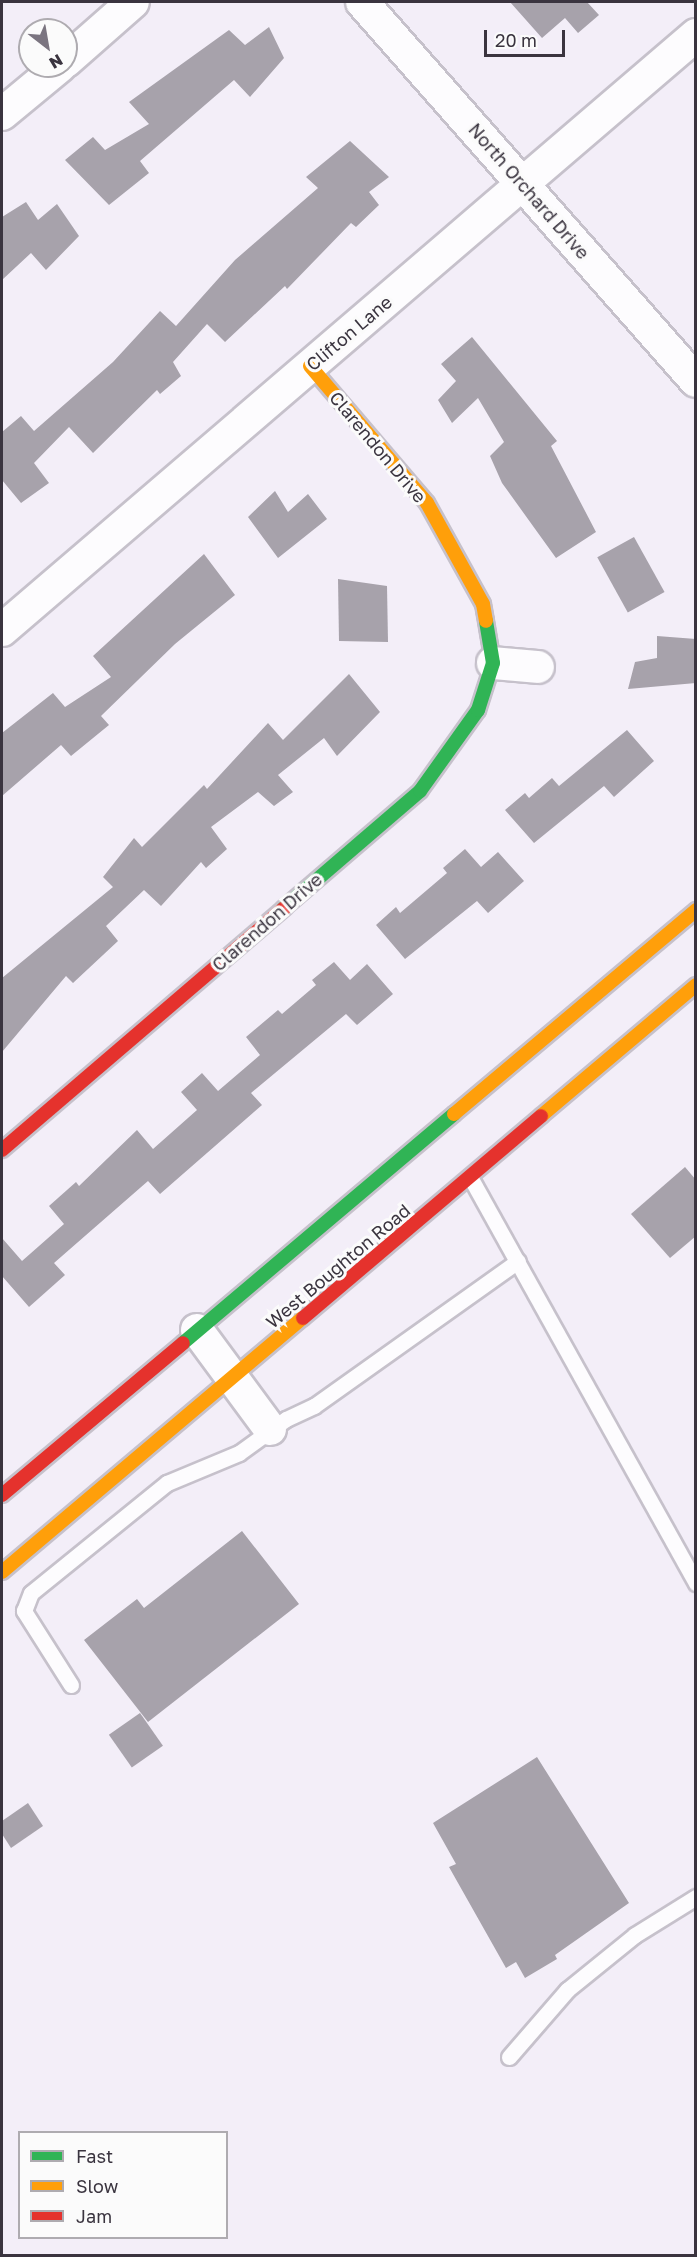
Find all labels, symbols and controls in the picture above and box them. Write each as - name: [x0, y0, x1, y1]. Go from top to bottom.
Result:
- north arrow: [18, 18, 78, 78]
- scale bar: [487, 18, 568, 56]
- text: 20 m: [495, 29, 537, 51]
- text: N: [46, 50, 67, 73]
- street label: North Orchard Drive: [464, 119, 594, 263]
- street label: Clifton Lane: [302, 291, 396, 375]
- street label: Clarendon Drive: [325, 387, 431, 507]
- street label: Clarendon Drive: [208, 868, 326, 976]
- street label: West Boughton Road: [261, 1199, 415, 1333]
- legend: [18, 2131, 228, 2239]
- text: Fast: [76, 2145, 113, 2167]
- text: Slow: [76, 2175, 118, 2197]
- text: Jam: [76, 2205, 112, 2227]

